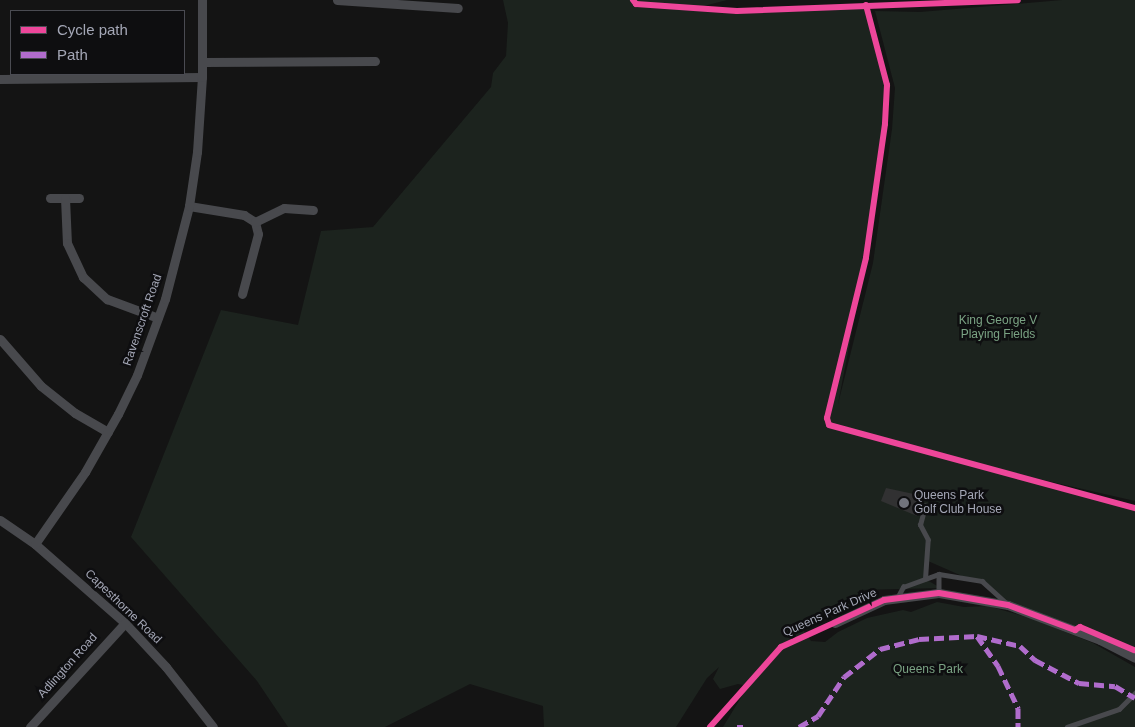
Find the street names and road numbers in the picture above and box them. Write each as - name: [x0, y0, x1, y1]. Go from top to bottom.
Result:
- street label: Ravenscroft Road: [121, 272, 165, 368]
- street label: Capesthorne Road: [82, 567, 164, 647]
- street label: Queens Park Drive: [781, 586, 879, 640]
- street label: Adlington Road: [35, 631, 101, 701]

